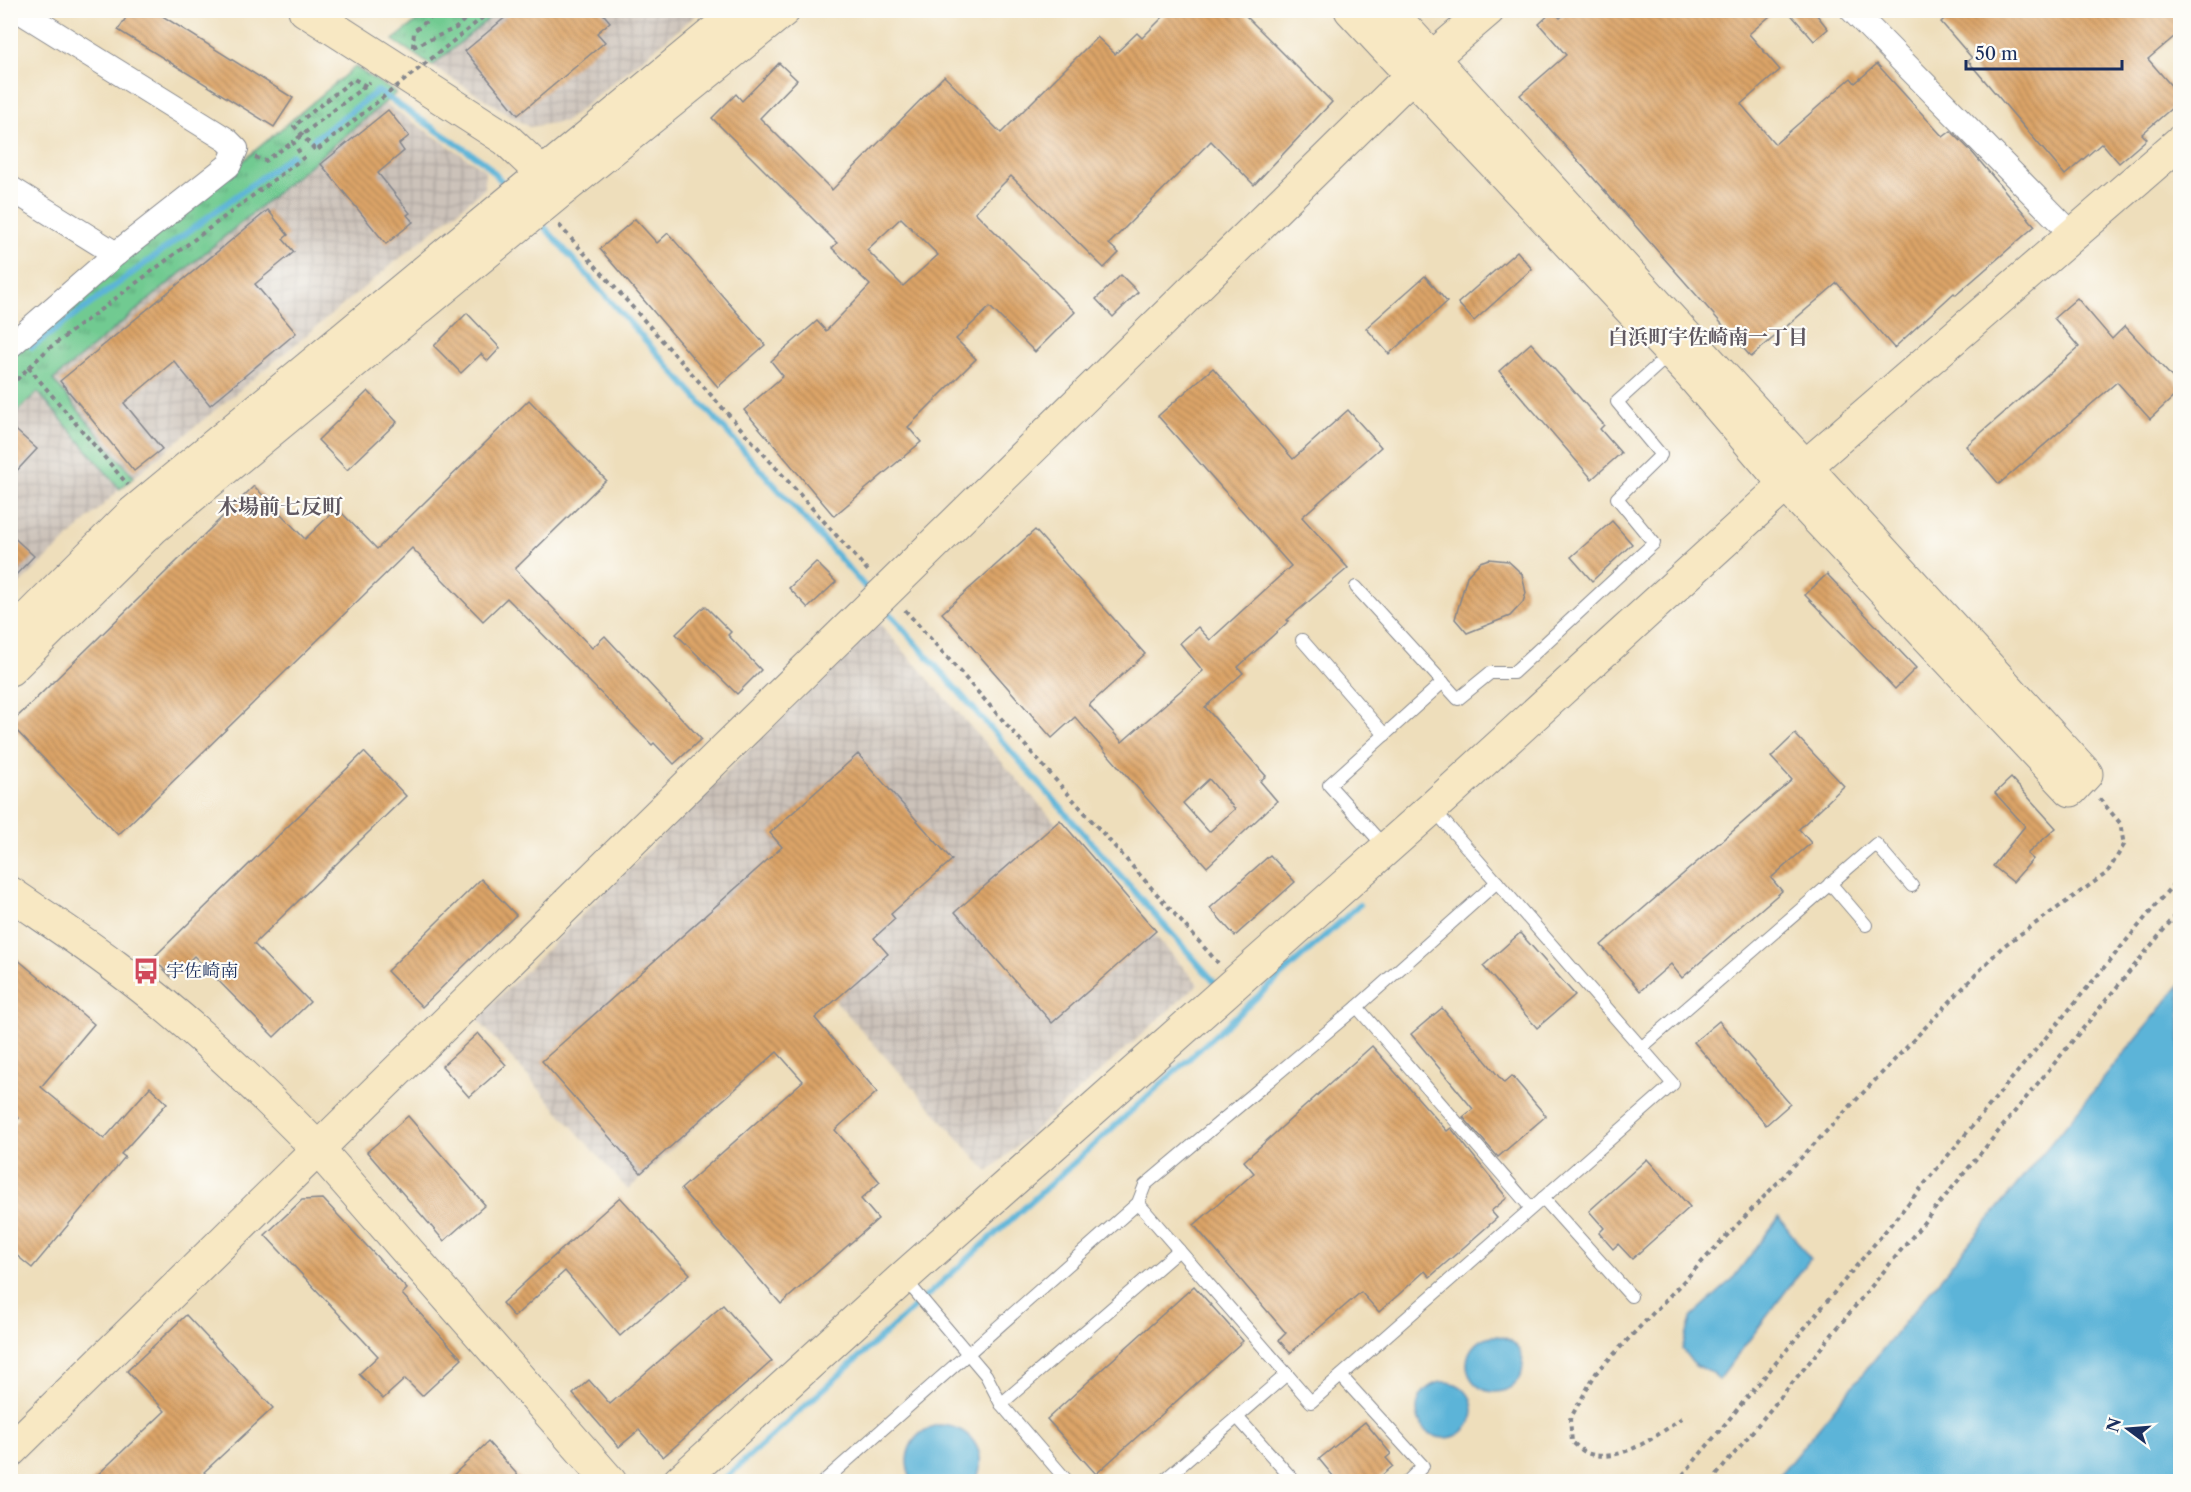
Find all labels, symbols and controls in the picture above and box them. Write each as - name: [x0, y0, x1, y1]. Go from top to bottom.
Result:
- scale bar: [1966, 33, 2122, 71]
- text: 50 m: [1975, 43, 2018, 65]
- district label: 白浜町宇佐崎南一丁目: [1608, 325, 1808, 349]
- district label: 木場前七反町: [217, 494, 343, 519]
- bus stop icon: 宇佐崎南: [131, 956, 161, 986]
- place label: 宇佐崎南: [166, 960, 238, 982]
- north arrow: [2098, 1399, 2158, 1459]
- text: N: [2102, 1415, 2125, 1434]

